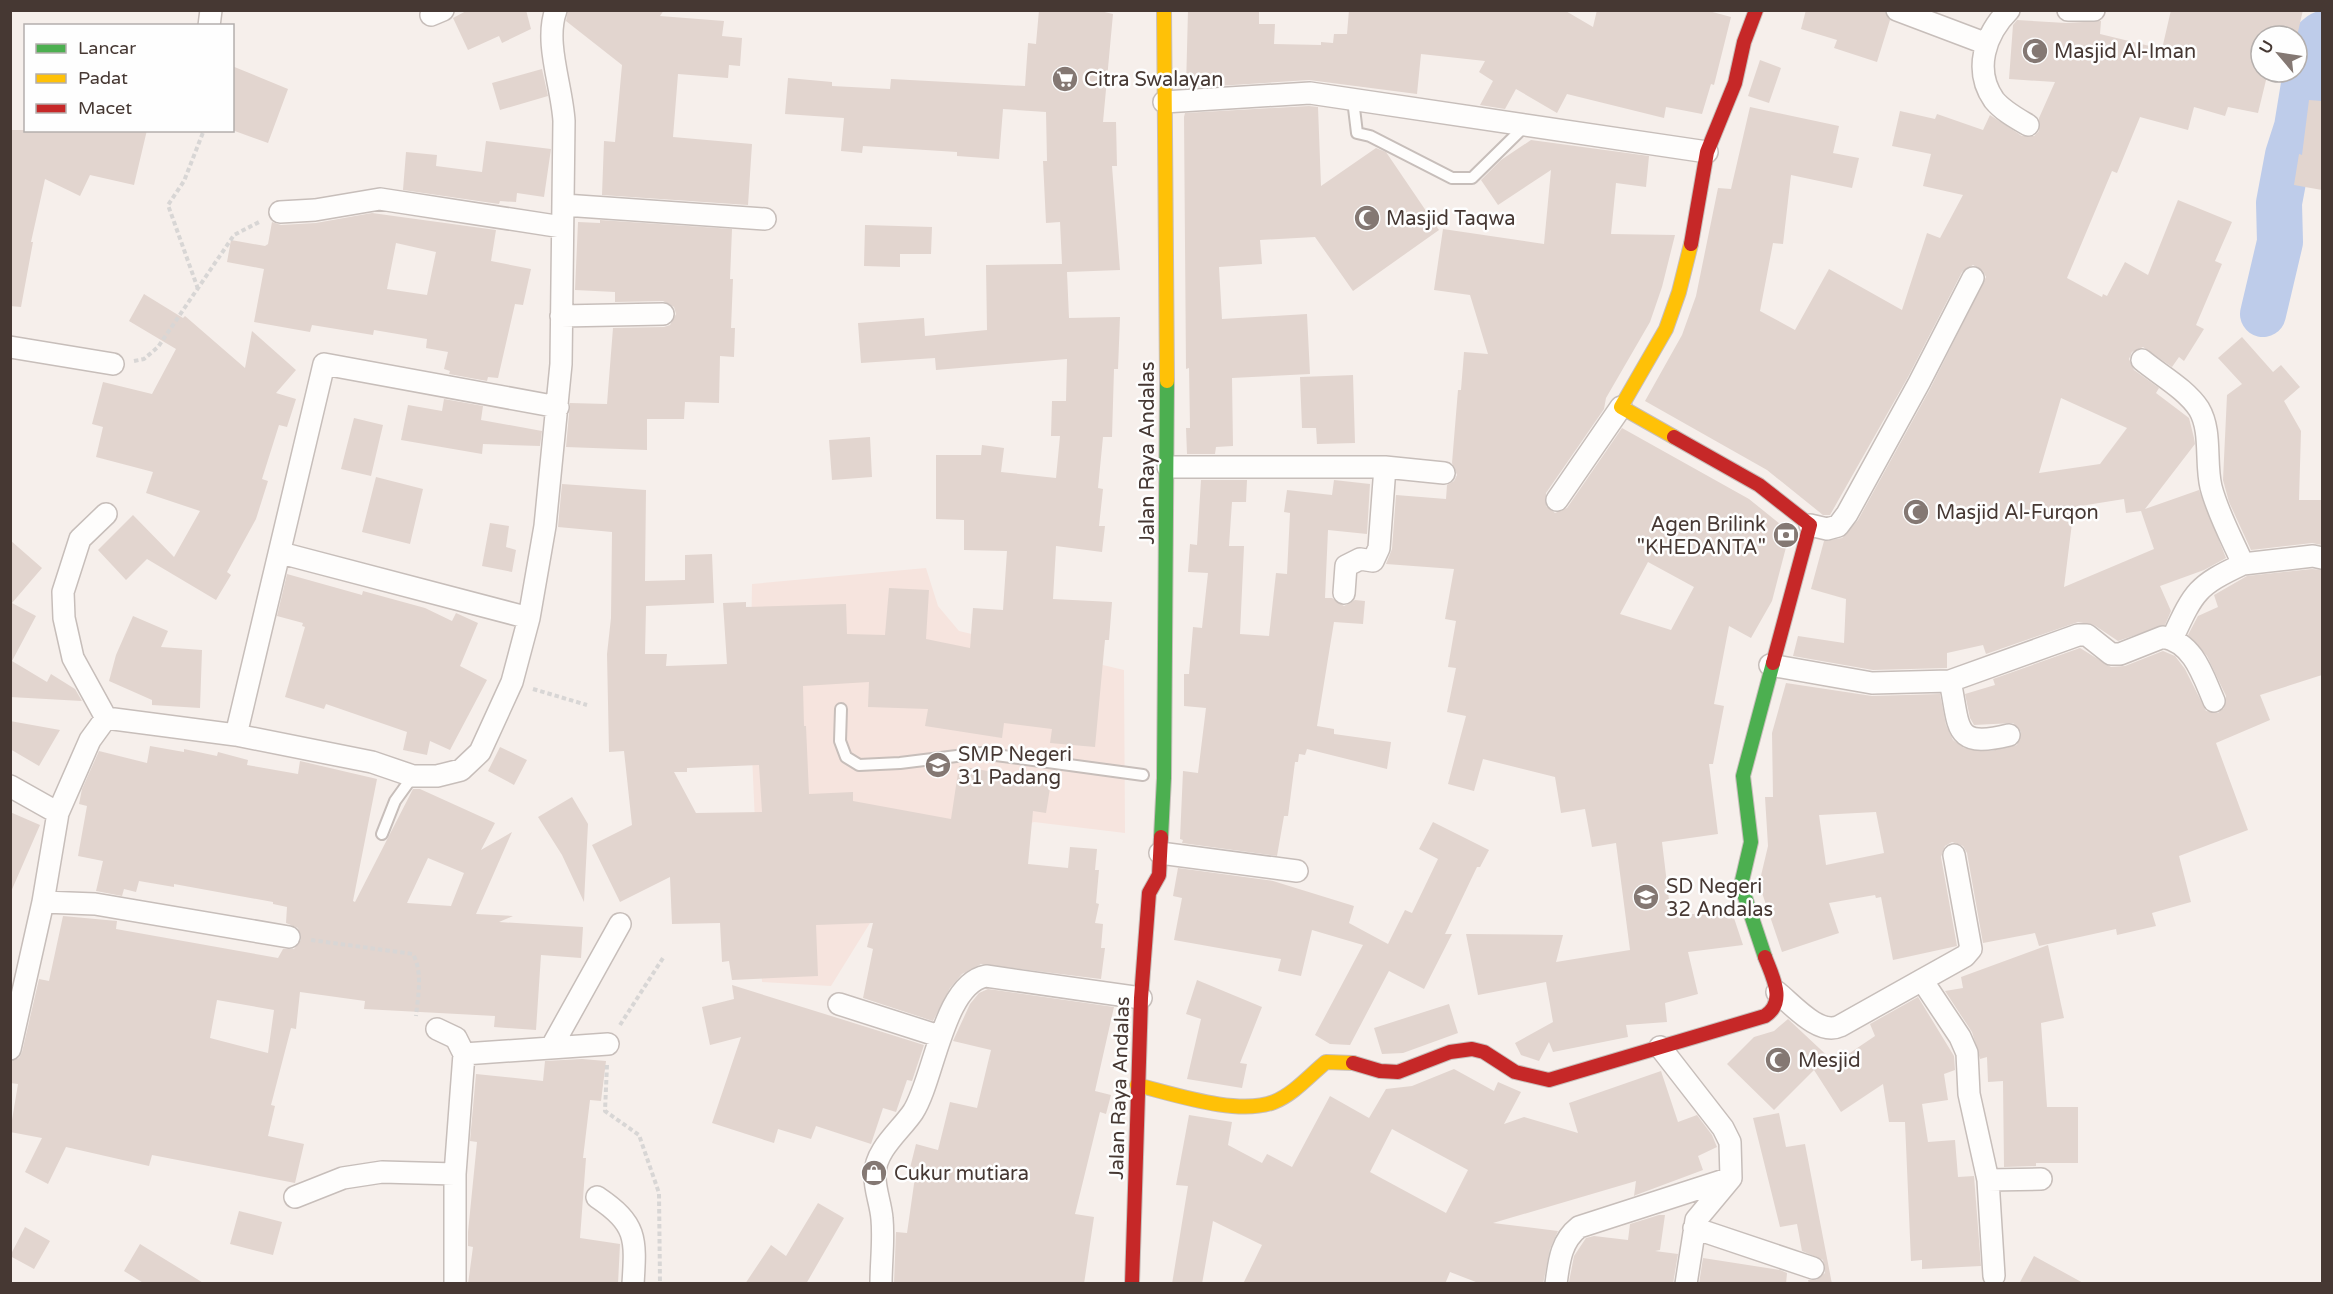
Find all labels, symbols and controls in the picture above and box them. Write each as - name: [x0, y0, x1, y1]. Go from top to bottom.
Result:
- legend: [24, 24, 234, 132]
- north arrow: [2249, 24, 2309, 84]
- mosque icon: Masjid Al-Iman: [2020, 36, 2050, 66]
- text: Lancar: [78, 37, 136, 59]
- text: U: [2255, 37, 2278, 57]
- place label: Masjid Al-Iman: [2054, 40, 2196, 64]
- supermarket icon: Citra Swalayan: [1050, 64, 1080, 94]
- text: Padat: [78, 67, 128, 89]
- place label: Citra Swalayan: [1084, 68, 1223, 92]
- text: Macet: [78, 97, 132, 119]
- mosque icon: Masjid Taqwa: [1352, 203, 1382, 233]
- place label: Masjid Taqwa: [1386, 207, 1515, 231]
- street label: Jalan Raya Andalas: [1136, 361, 1160, 545]
- mosque icon: Masjid Al-Furqon: [1901, 497, 1931, 527]
- place label: Masjid Al-Furqon: [1936, 501, 2099, 525]
- place label: Agen Brilink "KHEDANTA": [1637, 513, 1766, 560]
- bank icon: Agen Brilink "KHEDANTA": [1771, 520, 1801, 550]
- place label: SMP Negeri 31 Padang: [958, 743, 1072, 790]
- school or university icon: SMP Negeri 31 Padang: [923, 750, 953, 780]
- place label: SD Negeri 32 Andalas: [1666, 875, 1773, 922]
- school or university icon: SD Negeri 32 Andalas: [1631, 882, 1661, 912]
- street label: Jalan Raya Andalas: [1105, 996, 1135, 1180]
- mosque icon: Mesjid: [1763, 1045, 1793, 1075]
- place label: Mesjid: [1798, 1049, 1861, 1073]
- shop icon: Cukur mutiara: [859, 1158, 889, 1188]
- place label: Cukur mutiara: [894, 1162, 1029, 1186]

